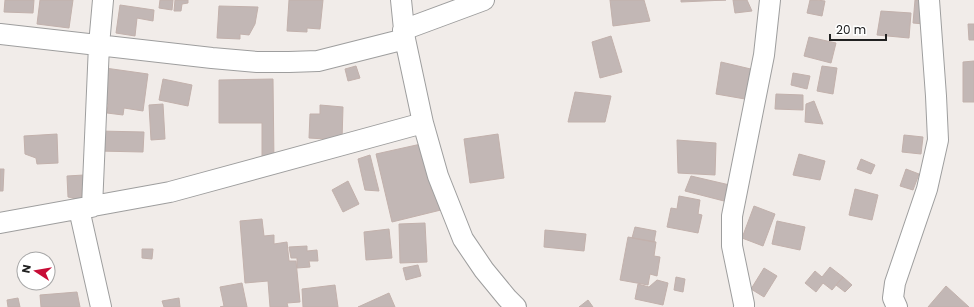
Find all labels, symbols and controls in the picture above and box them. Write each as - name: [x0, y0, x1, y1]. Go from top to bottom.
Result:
- scale bar: [830, 16, 886, 42]
- text: 20 m: [836, 21, 866, 38]
- north arrow: [16, 251, 56, 291]
- text: N: [18, 263, 35, 275]

